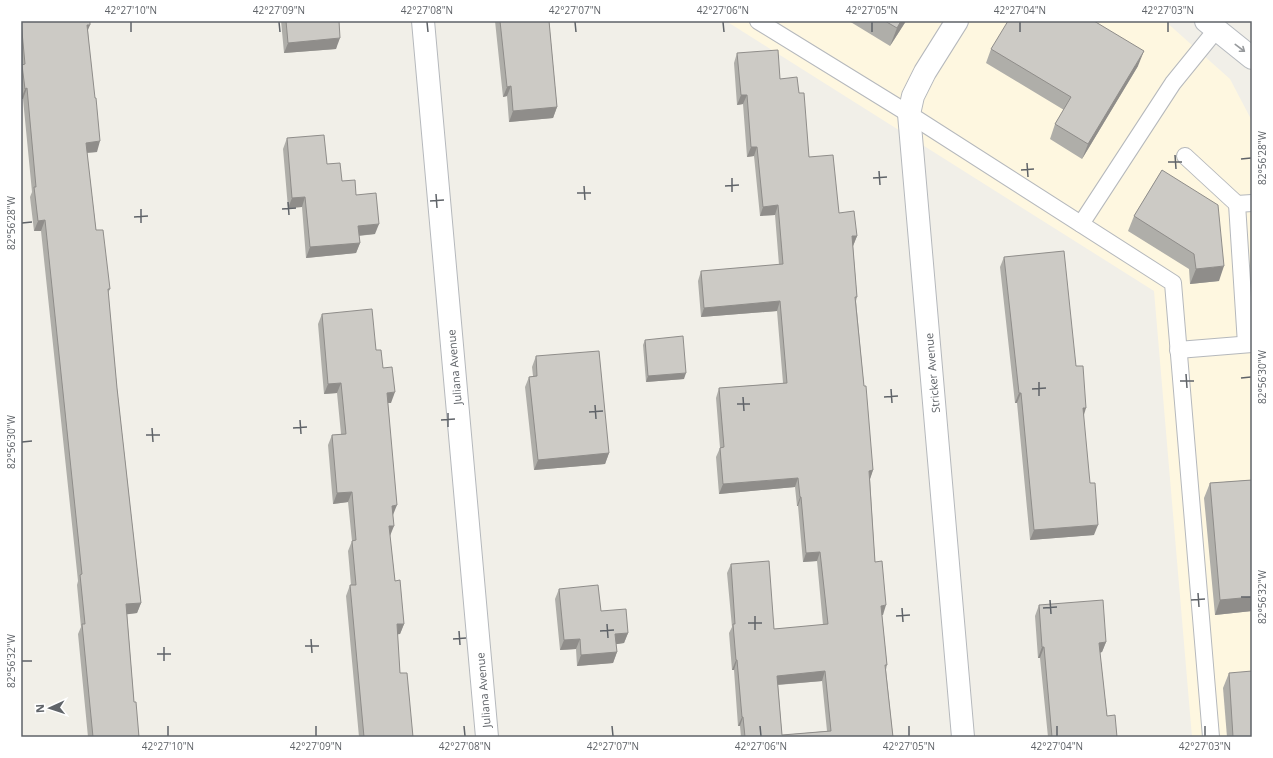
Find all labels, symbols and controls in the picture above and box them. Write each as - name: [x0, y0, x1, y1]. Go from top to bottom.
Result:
- text: 42°27'10"N: [105, 3, 157, 17]
- text: 42°27'09"N: [253, 3, 305, 17]
- text: 42°27'08"N: [401, 3, 453, 17]
- text: 42°27'07"N: [549, 3, 601, 17]
- text: 42°27'06"N: [697, 3, 749, 17]
- text: 42°27'05"N: [846, 3, 898, 17]
- text: 42°27'04"N: [994, 3, 1046, 17]
- text: 42°27'03"N: [1142, 3, 1194, 17]
- one-way arrow: [1234, 44, 1245, 52]
- text: 82°56'28"W: [1255, 130, 1269, 185]
- text: 82°56'28"W: [4, 195, 18, 250]
- street label: Juliana Avenue: [443, 329, 465, 406]
- street label: Stricker Avenue: [921, 332, 943, 414]
- text: 82°56'30"W: [1255, 349, 1269, 404]
- text: 82°56'30"W: [4, 414, 18, 469]
- text: 82°56'32"W: [1255, 569, 1269, 624]
- text: 82°56'32"W: [4, 633, 18, 688]
- street label: Juliana Avenue: [472, 652, 494, 729]
- north arrow: [30, 688, 70, 728]
- text: N: [32, 704, 47, 713]
- text: 42°27'10"N: [142, 739, 194, 753]
- text: 42°27'09"N: [290, 739, 342, 753]
- text: 42°27'08"N: [439, 739, 491, 753]
- text: 42°27'07"N: [587, 739, 639, 753]
- text: 42°27'06"N: [735, 739, 787, 753]
- text: 42°27'05"N: [883, 739, 935, 753]
- text: 42°27'04"N: [1031, 739, 1083, 753]
- text: 42°27'03"N: [1179, 739, 1231, 753]

